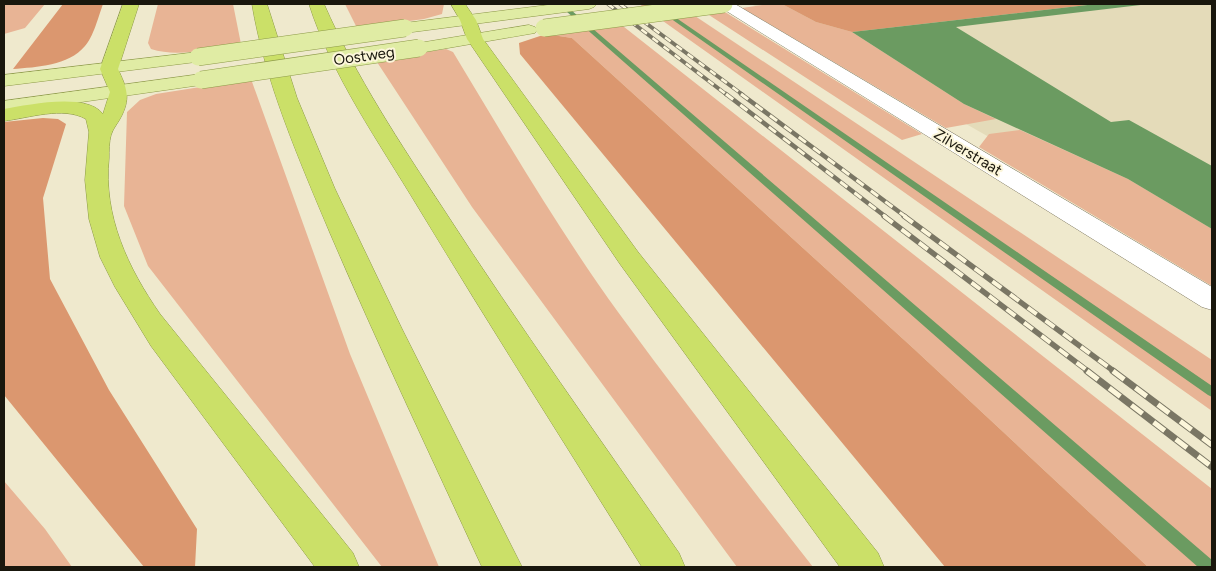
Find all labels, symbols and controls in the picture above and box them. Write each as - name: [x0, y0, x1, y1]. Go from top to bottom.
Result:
- street label: Oostweg: [332, 43, 396, 69]
- street label: Zilverstraat: [931, 125, 1005, 179]

